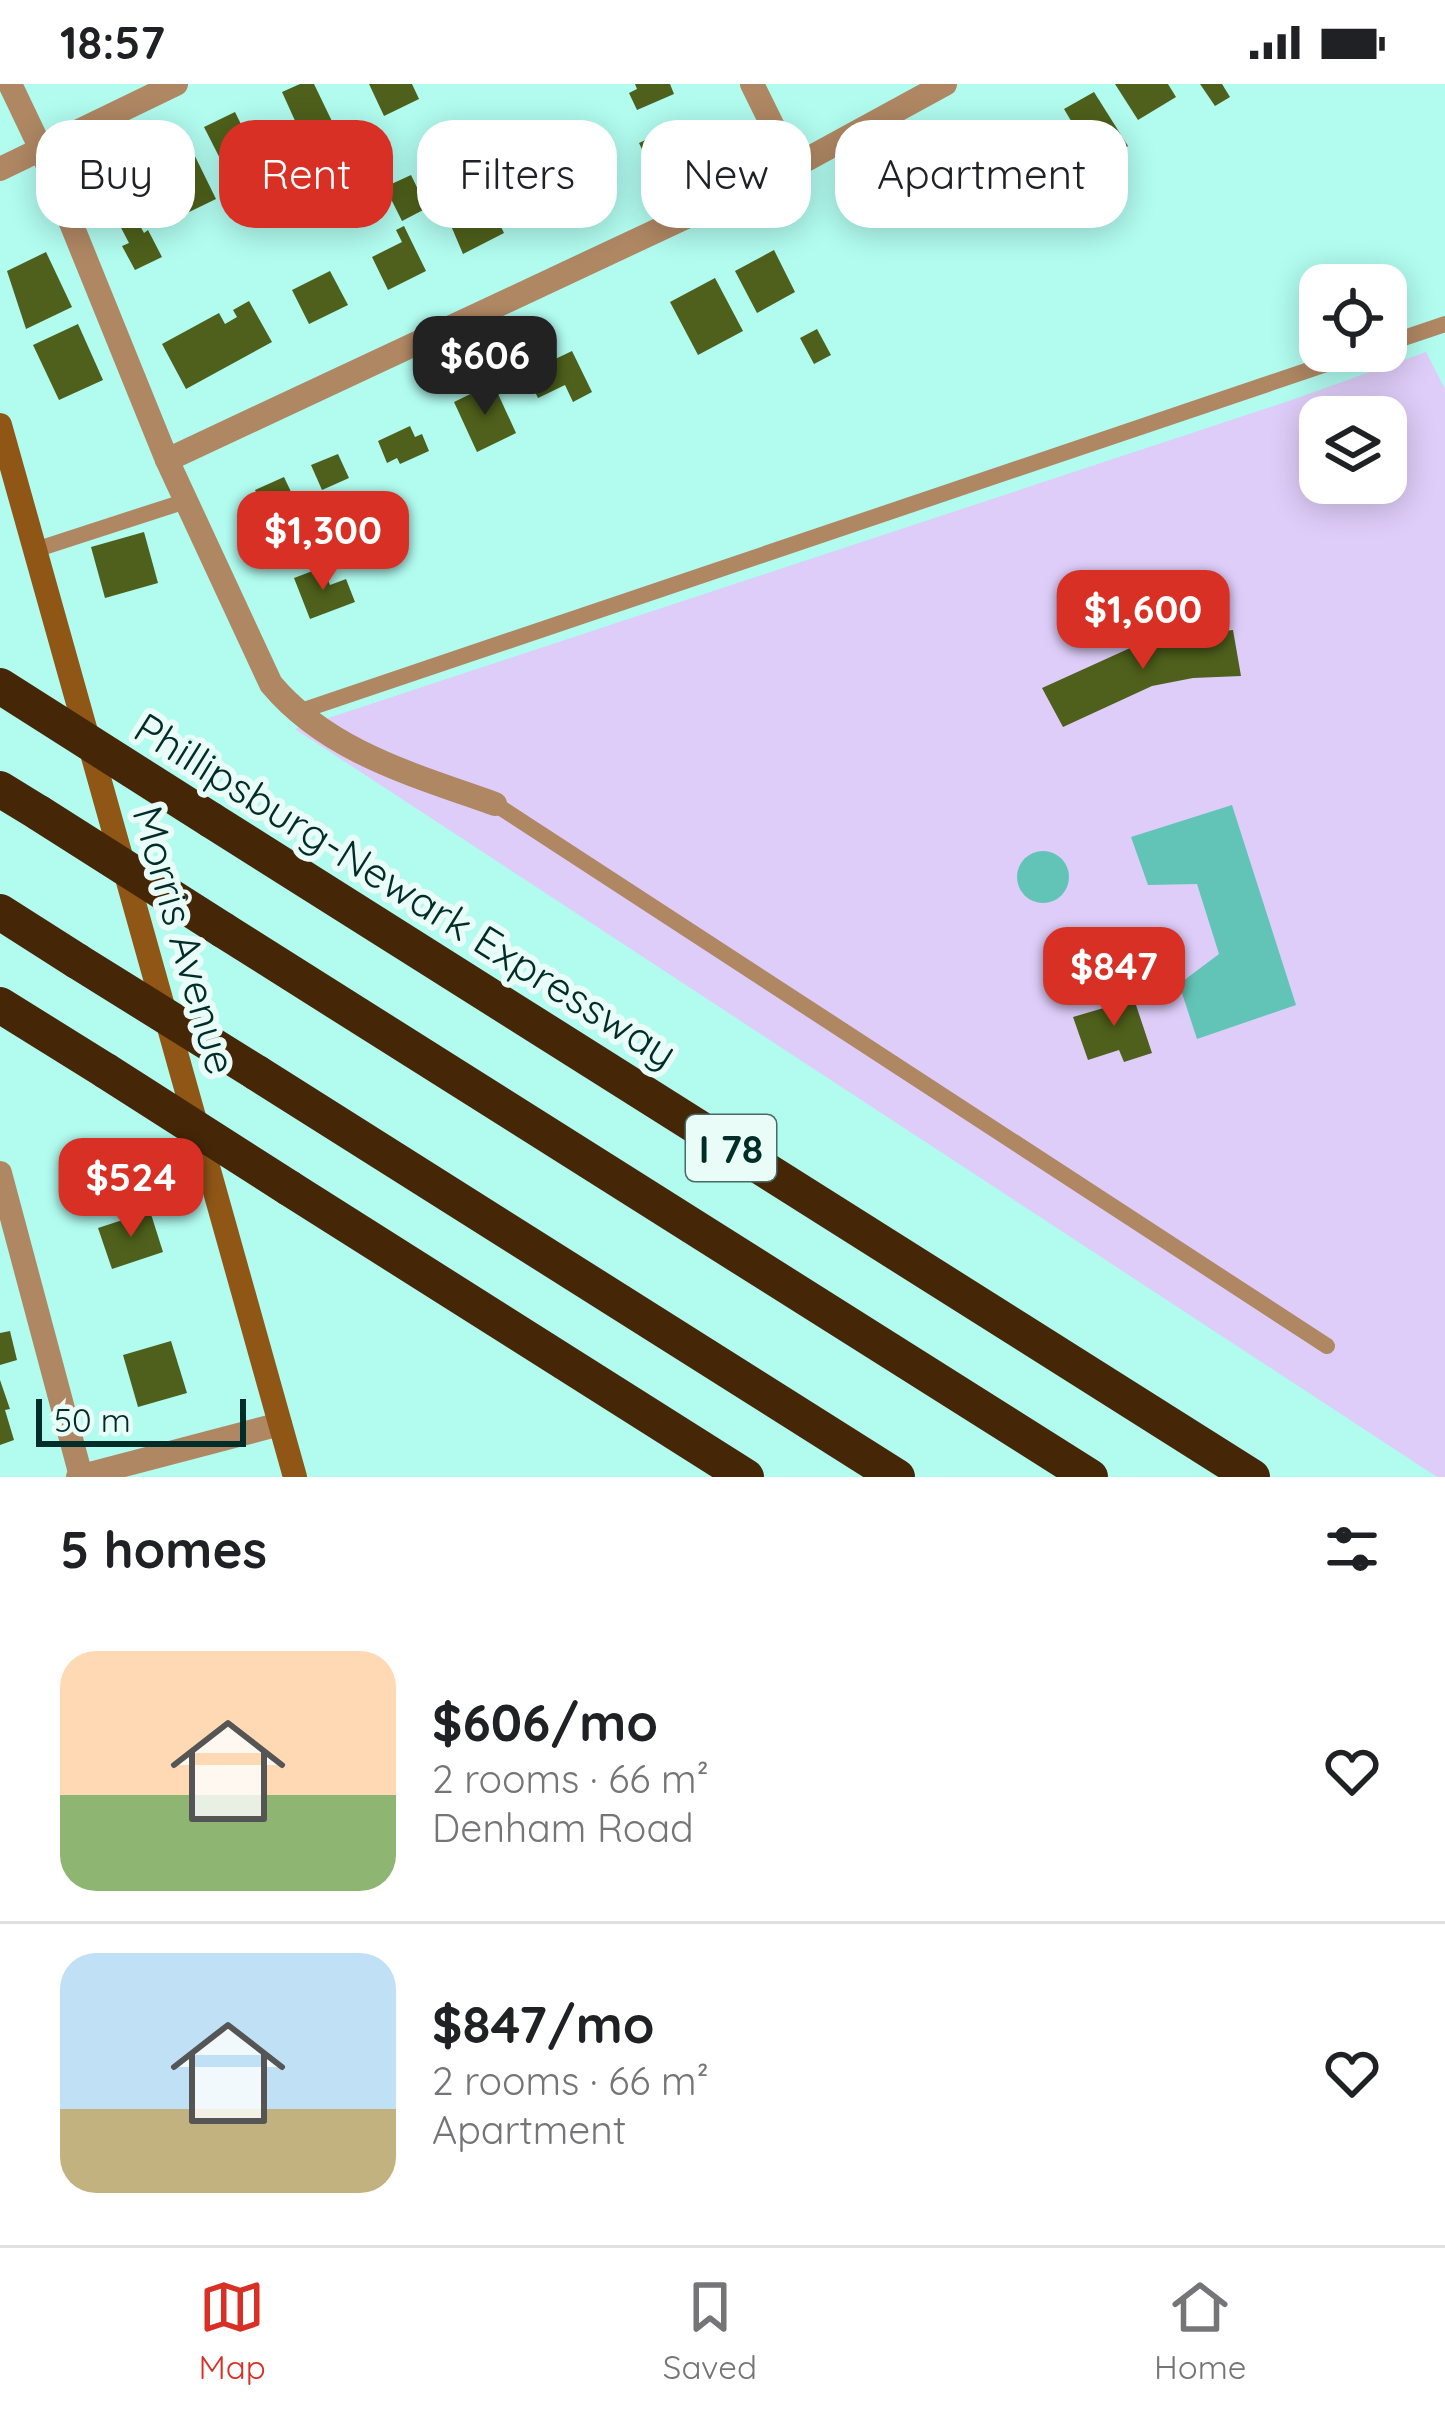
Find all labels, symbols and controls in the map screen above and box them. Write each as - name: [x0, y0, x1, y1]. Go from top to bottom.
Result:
- text: 18:57: [60, 14, 165, 70]
- chip: Buy: [36, 120, 195, 228]
- chip: Rent: [219, 120, 393, 228]
- chip: Filters: [417, 120, 617, 228]
- chip: New: [641, 120, 811, 228]
- chip: Apartment: [835, 120, 1128, 228]
- map controls: [1299, 264, 1407, 504]
- button: locate: [1299, 264, 1407, 372]
- pin: $606: [414, 316, 556, 418]
- text: $606: [440, 330, 530, 379]
- button: layers: [1299, 396, 1407, 504]
- pin: $1,300: [225, 491, 421, 593]
- text: $1,300: [264, 505, 382, 554]
- pin: $1,600: [1045, 570, 1241, 672]
- text: $1,600: [1084, 584, 1202, 633]
- street label: Phillipsburg-Newark Expressway: [125, 701, 687, 1079]
- street label: Morris Avenue: [121, 800, 249, 1080]
- pin: $847: [1043, 927, 1185, 1029]
- text: $847: [1070, 941, 1158, 990]
- road number: I 78: [686, 1115, 776, 1181]
- pin: $524: [60, 1138, 202, 1240]
- text: $524: [86, 1152, 176, 1201]
- scale bar: [36, 1393, 246, 1446]
- text: 50 m: [54, 1399, 131, 1440]
- icon: filters: [1319, 1516, 1385, 1582]
- text: 5 homes: [60, 1517, 267, 1581]
- text: $606/mo: [432, 1690, 658, 1754]
- icon: home: [156, 1699, 300, 1843]
- icon: heart: [1319, 1738, 1385, 1804]
- text: 2 rooms · 66 m²: [432, 1754, 709, 1803]
- text: Denham Road: [432, 1803, 694, 1852]
- text: $847/mo: [432, 1992, 655, 2056]
- icon: home: [156, 2001, 300, 2145]
- icon: heart: [1319, 2040, 1385, 2106]
- text: 2 rooms · 66 m²: [432, 2056, 709, 2105]
- text: Apartment: [432, 2105, 626, 2154]
- tab: Map: [199, 2274, 266, 2387]
- tab: Saved: [663, 2274, 757, 2387]
- tab: Home: [1154, 2274, 1246, 2387]

